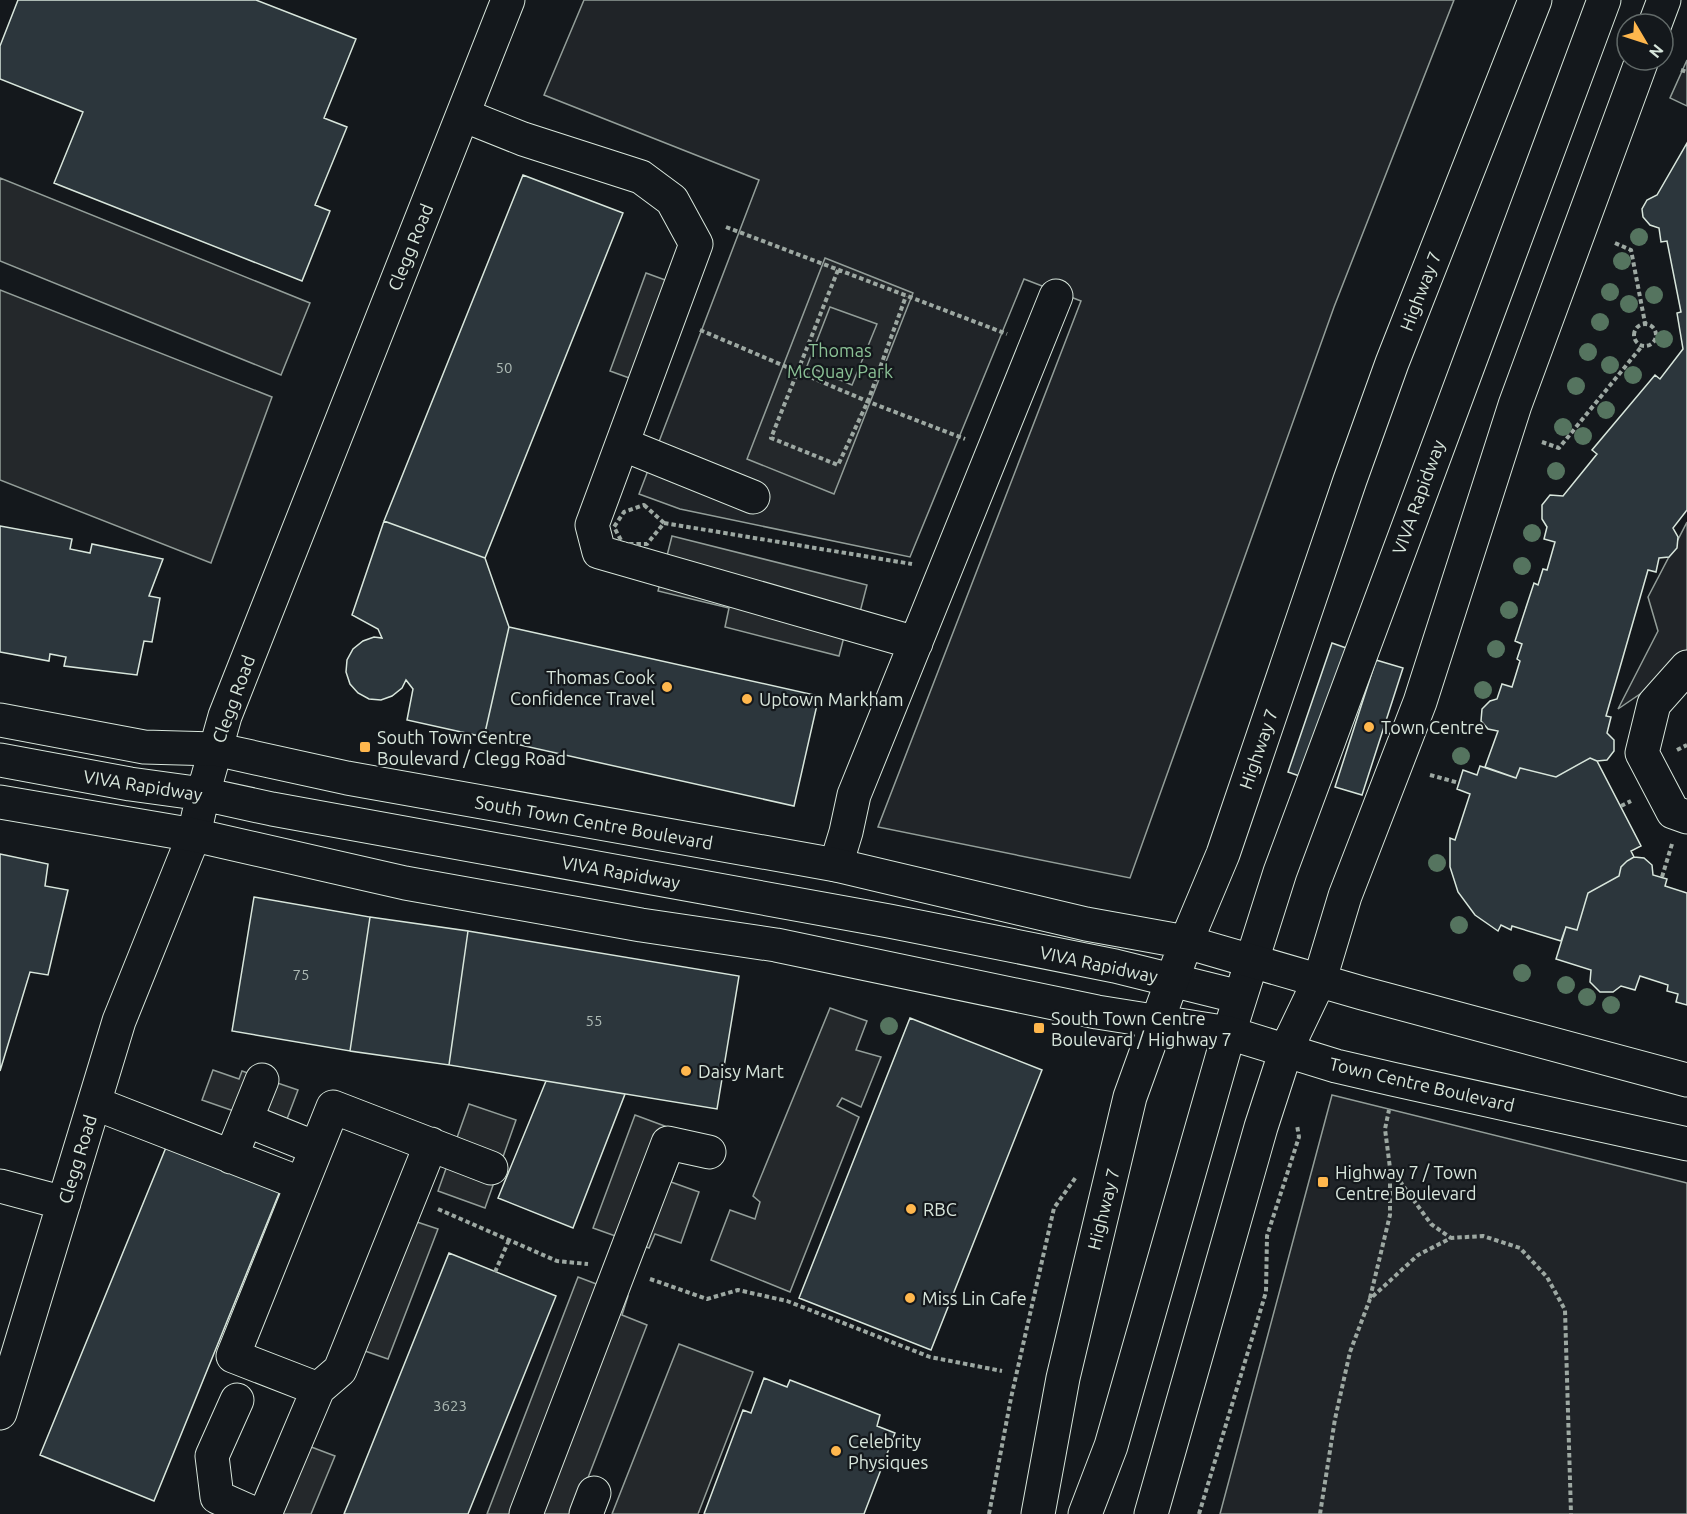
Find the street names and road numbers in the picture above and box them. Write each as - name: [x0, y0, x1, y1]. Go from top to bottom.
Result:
- street label: Clegg Road: [383, 201, 437, 293]
- street label: Highway 7: [1396, 248, 1444, 334]
- street label: VIVA Rapidway: [1388, 437, 1448, 557]
- street label: Clegg Road: [208, 652, 258, 746]
- street label: Highway 7: [1235, 706, 1281, 792]
- street label: VIVA Rapidway: [82, 766, 204, 804]
- street label: South Town Centre Boulevard: [474, 791, 714, 853]
- street label: VIVA Rapidway: [560, 852, 682, 892]
- street label: VIVA Rapidway: [1038, 942, 1160, 986]
- street label: Town Centre Boulevard: [1327, 1053, 1517, 1115]
- street label: Clegg Road: [54, 1112, 100, 1206]
- street label: Highway 7: [1083, 1166, 1123, 1252]

